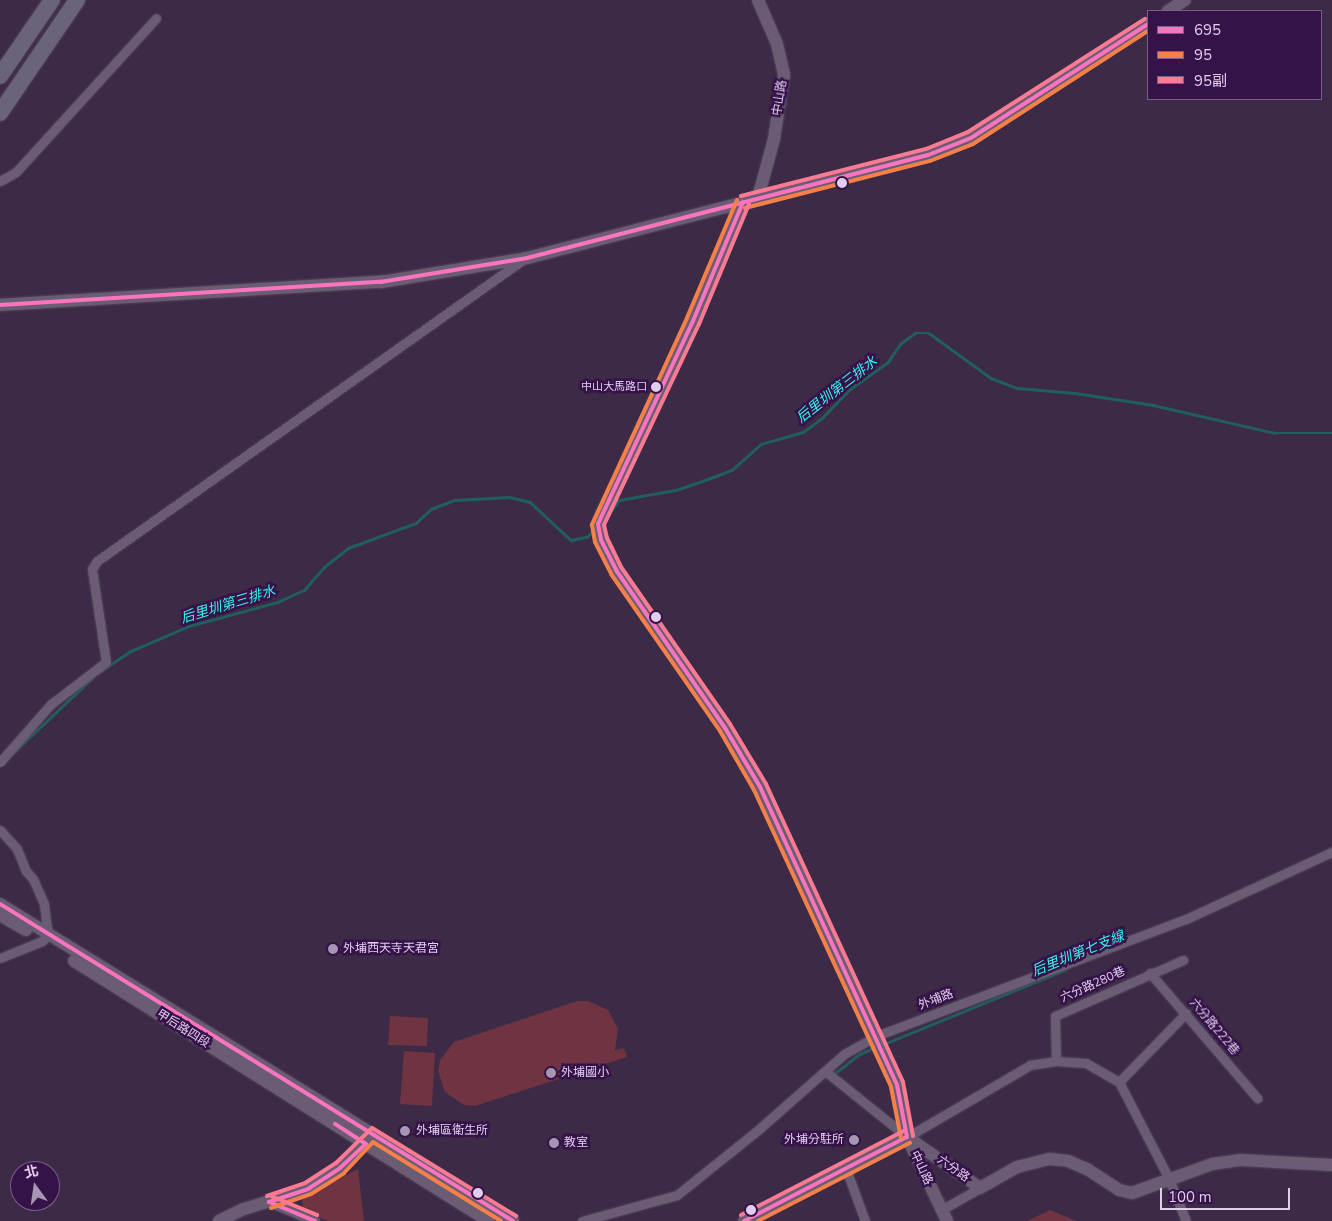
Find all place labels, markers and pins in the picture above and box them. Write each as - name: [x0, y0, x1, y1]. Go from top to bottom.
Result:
- unlabelled marker: [837, 178, 847, 188]
- place label: 中山大馬路口: [581, 380, 647, 394]
- marker: 中山大馬路口: [651, 382, 661, 392]
- unlabelled marker: [651, 612, 661, 622]
- place label: 外埔西天寺天君宮: [343, 942, 439, 956]
- marker: 外埔西天寺天君宮: [327, 943, 339, 955]
- place label: 外埔國小: [561, 1066, 609, 1080]
- marker: 外埔國小: [545, 1067, 557, 1079]
- marker: 外埔區衛生所: [398, 1124, 412, 1138]
- place label: 外埔區衛生所: [416, 1124, 488, 1138]
- place label: 外埔分駐所: [784, 1133, 844, 1147]
- marker: 外埔分駐所: [848, 1134, 860, 1146]
- place label: 教室: [564, 1136, 588, 1150]
- marker: 教室: [548, 1137, 560, 1149]
- unlabelled marker: [473, 1188, 483, 1198]
- unlabelled marker: [746, 1205, 756, 1215]

